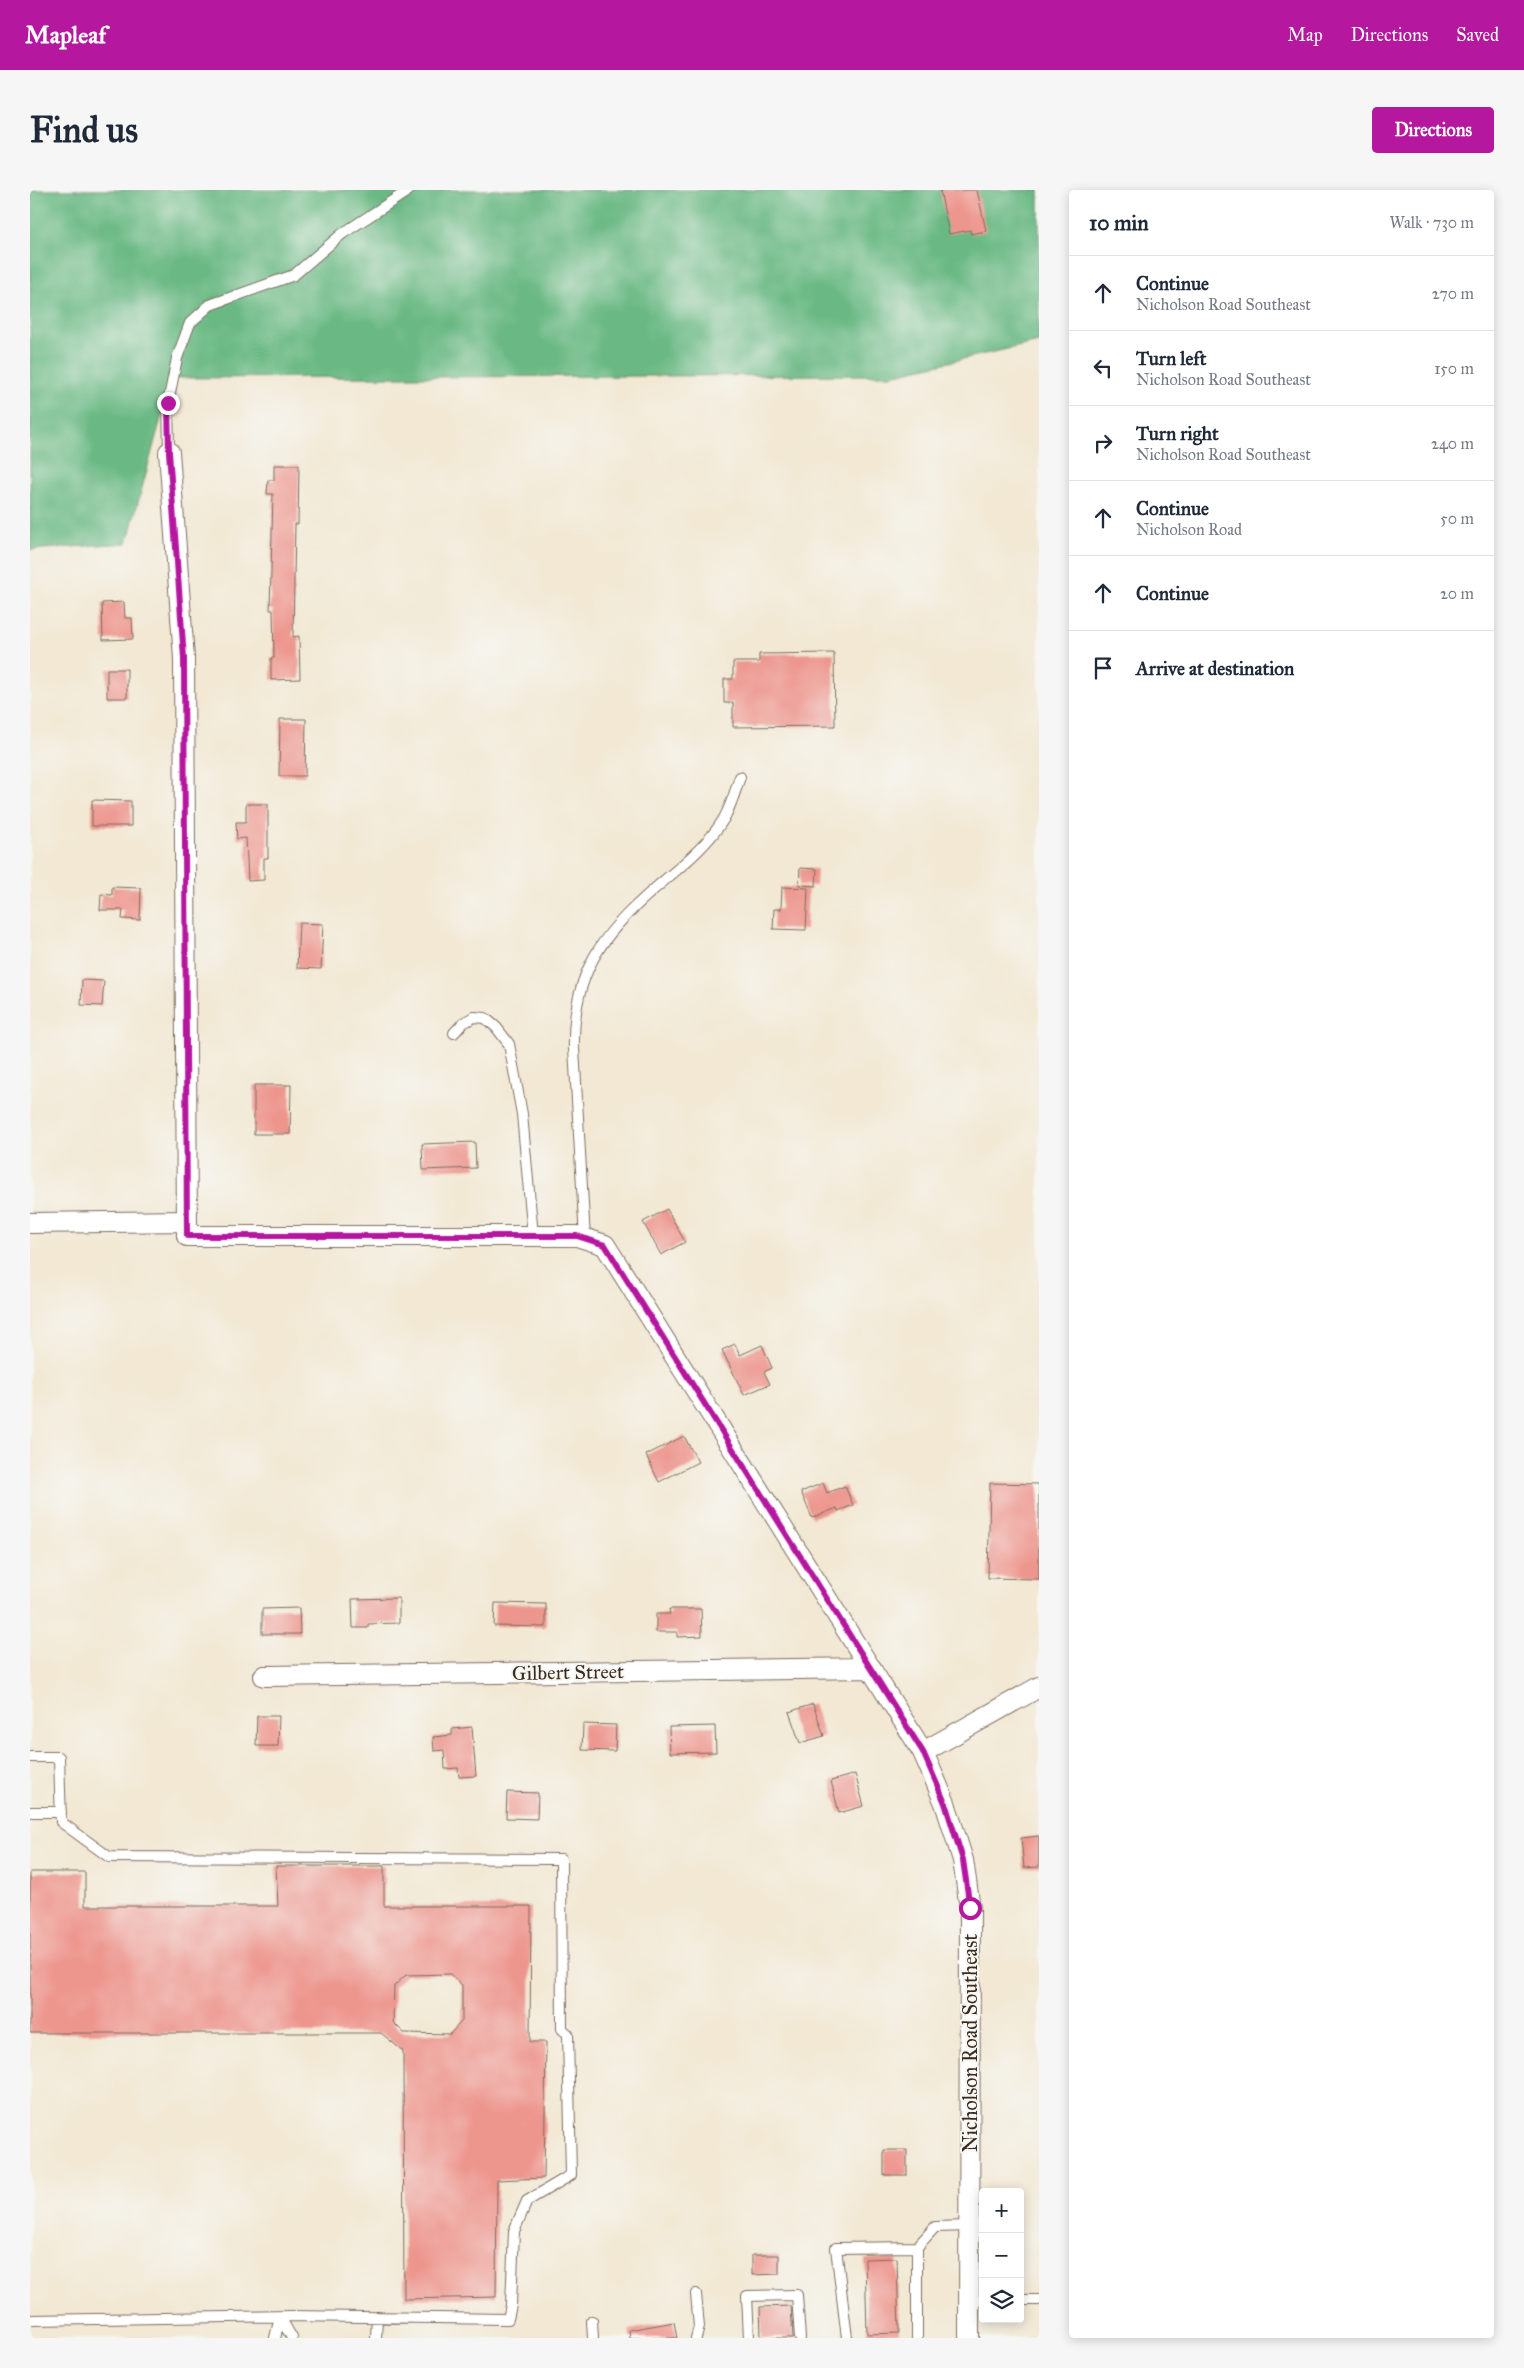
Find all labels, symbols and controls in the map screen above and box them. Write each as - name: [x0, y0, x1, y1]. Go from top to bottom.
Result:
- text: Mapleaf: [25, 20, 106, 50]
- text: Map: [1287, 24, 1323, 46]
- text: Directions: [1351, 24, 1428, 46]
- text: Saved: [1456, 24, 1499, 46]
- button: Directions: [1372, 107, 1494, 153]
- text: Find us: [30, 109, 138, 152]
- text: 10 min: [1089, 210, 1149, 236]
- text: Walk · 730 m: [1390, 213, 1474, 232]
- text: Continue: [1136, 272, 1209, 295]
- icon: ahead: [1089, 279, 1117, 307]
- text: 270 m: [1432, 284, 1474, 303]
- text: Nicholson Road Southeast: [1136, 295, 1311, 314]
- text: Turn left: [1136, 347, 1206, 370]
- icon: left: [1089, 354, 1117, 382]
- text: 150 m: [1434, 359, 1474, 378]
- text: Nicholson Road Southeast: [1136, 370, 1311, 389]
- route end: [157, 392, 180, 415]
- text: Turn right: [1136, 422, 1219, 445]
- icon: right: [1089, 429, 1117, 457]
- text: 240 m: [1431, 434, 1474, 453]
- text: Nicholson Road Southeast: [1136, 445, 1311, 464]
- text: Continue: [1136, 497, 1209, 520]
- icon: ahead: [1089, 504, 1117, 532]
- text: 50 m: [1440, 509, 1474, 528]
- text: Nicholson Road: [1136, 520, 1242, 539]
- icon: ahead: [1089, 579, 1117, 607]
- text: Continue: [1136, 582, 1209, 605]
- text: 20 m: [1440, 584, 1474, 603]
- icon: arrive: [1089, 654, 1117, 682]
- text: Arrive at destination: [1136, 657, 1294, 680]
- street label: Gilbert Street: [512, 1659, 624, 1685]
- route start: [959, 1897, 982, 1920]
- street label: Nicholson Road Southeast: [958, 1934, 982, 2152]
- map controls: [979, 2188, 1024, 2323]
- button: +: [979, 2188, 1024, 2233]
- button: −: [979, 2233, 1024, 2278]
- button: layers: [979, 2278, 1024, 2323]

